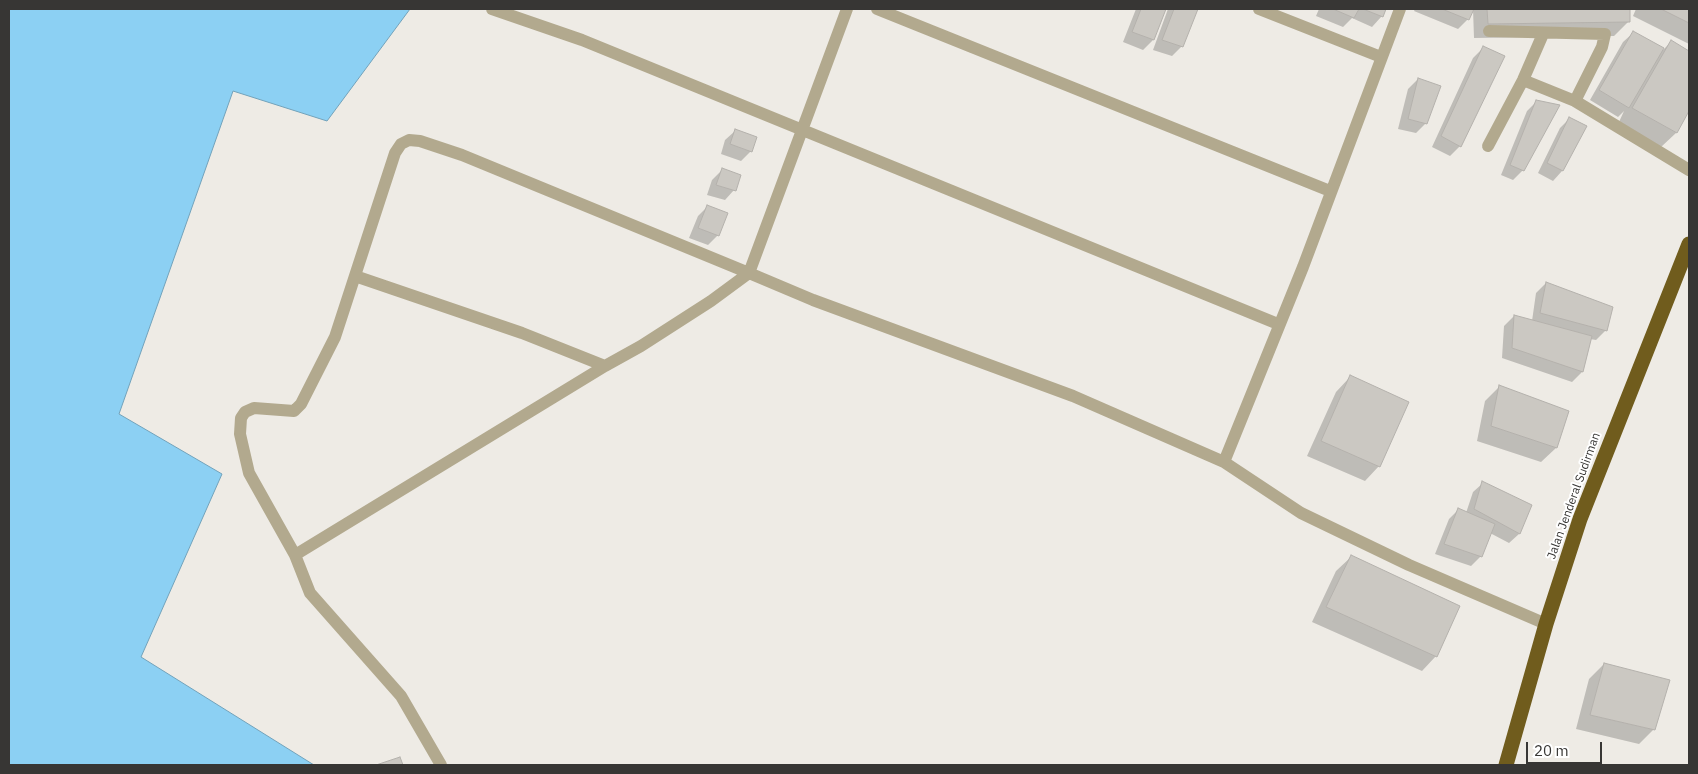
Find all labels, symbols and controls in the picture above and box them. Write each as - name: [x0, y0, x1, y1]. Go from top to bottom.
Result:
- street label: Jalan Jenderal Sudirman: [1544, 431, 1604, 561]
- scale bar: [1528, 732, 1604, 764]
- text: 20 m: [1534, 741, 1569, 760]

